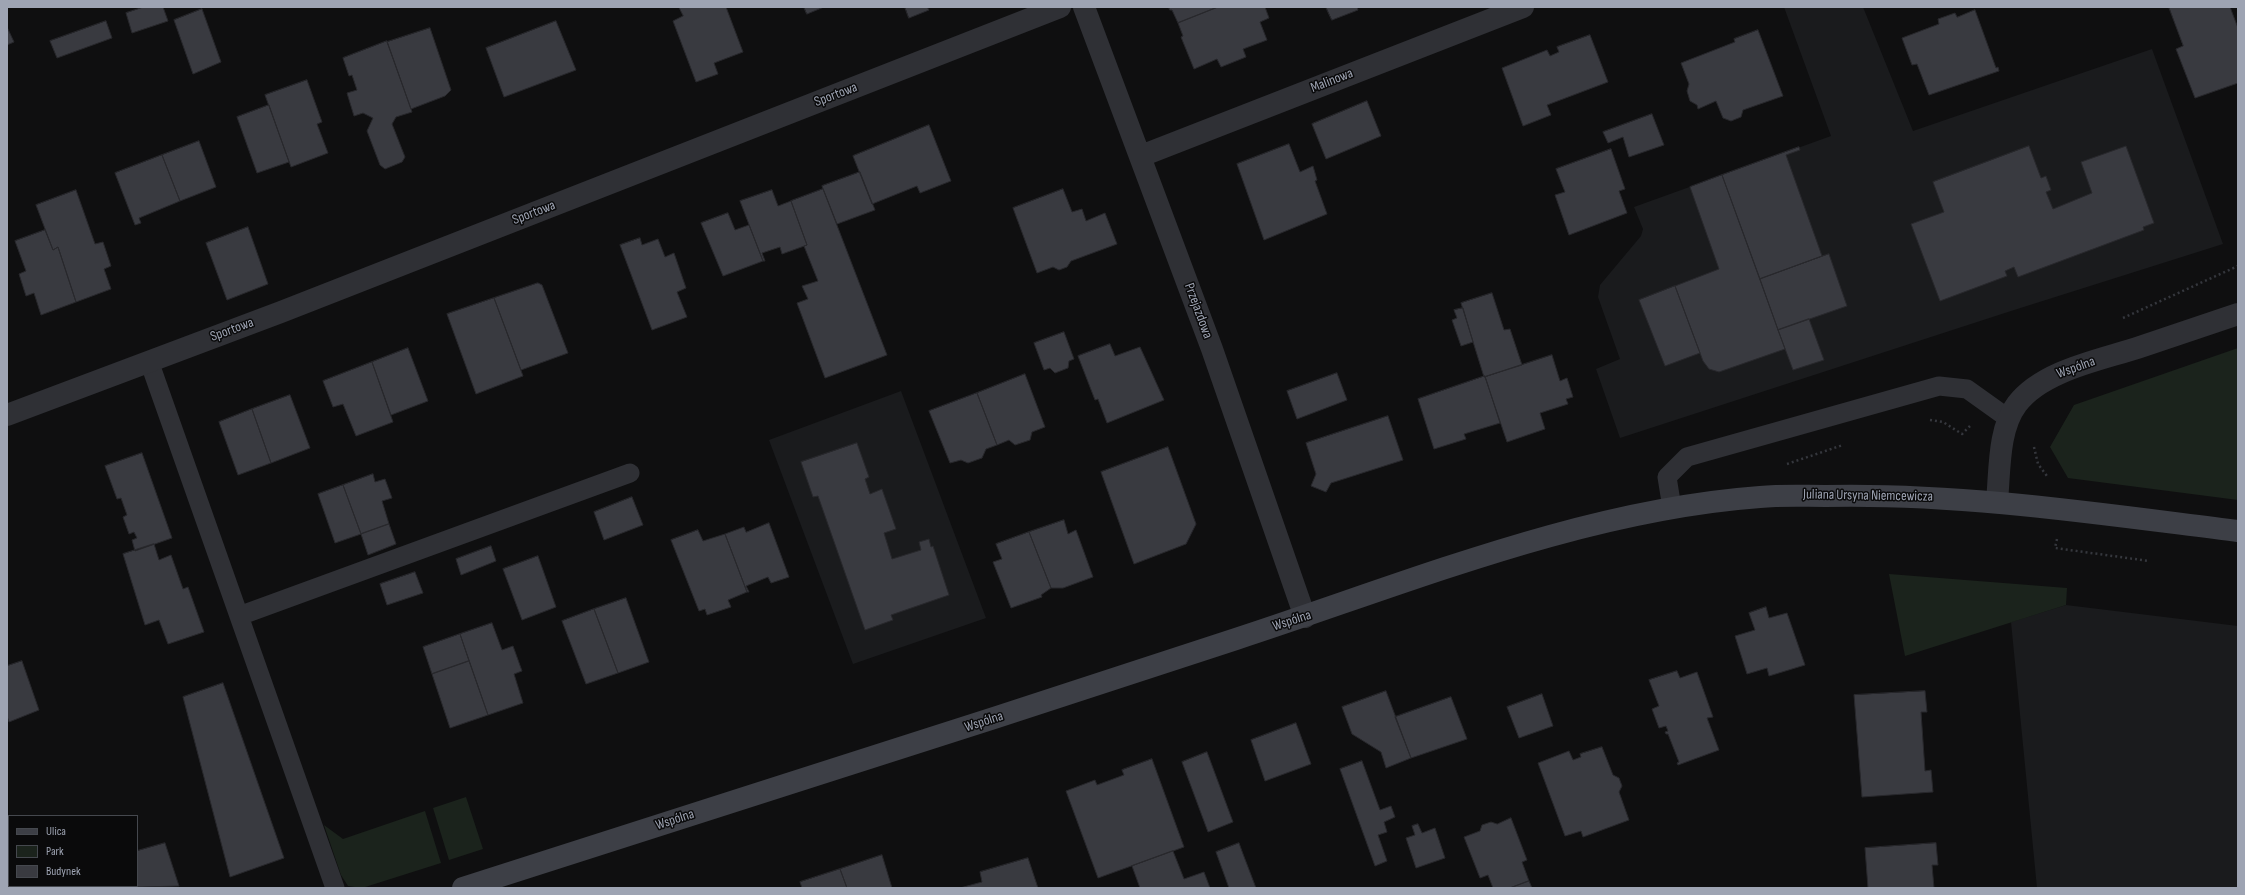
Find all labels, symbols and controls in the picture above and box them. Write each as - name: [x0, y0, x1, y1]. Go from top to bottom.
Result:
- street label: Malinowa: [1308, 65, 1356, 97]
- street label: Sportowa: [812, 79, 860, 111]
- street label: Sportowa: [510, 197, 558, 229]
- street label: Przejazdowa: [1180, 281, 1216, 341]
- street label: Sportowa: [208, 314, 256, 346]
- street label: Wspólna: [2055, 353, 2097, 383]
- street label: Juliana Ursyna Niemcewicza: [1803, 486, 1933, 506]
- street label: Wspólna: [1271, 607, 1313, 635]
- street label: Wspólna: [963, 708, 1005, 736]
- street label: Wspólna: [654, 806, 696, 834]
- legend: [8, 815, 138, 887]
- text: Ulica: [46, 824, 66, 839]
- text: Park: [46, 844, 64, 859]
- text: Budynek: [46, 864, 81, 879]

